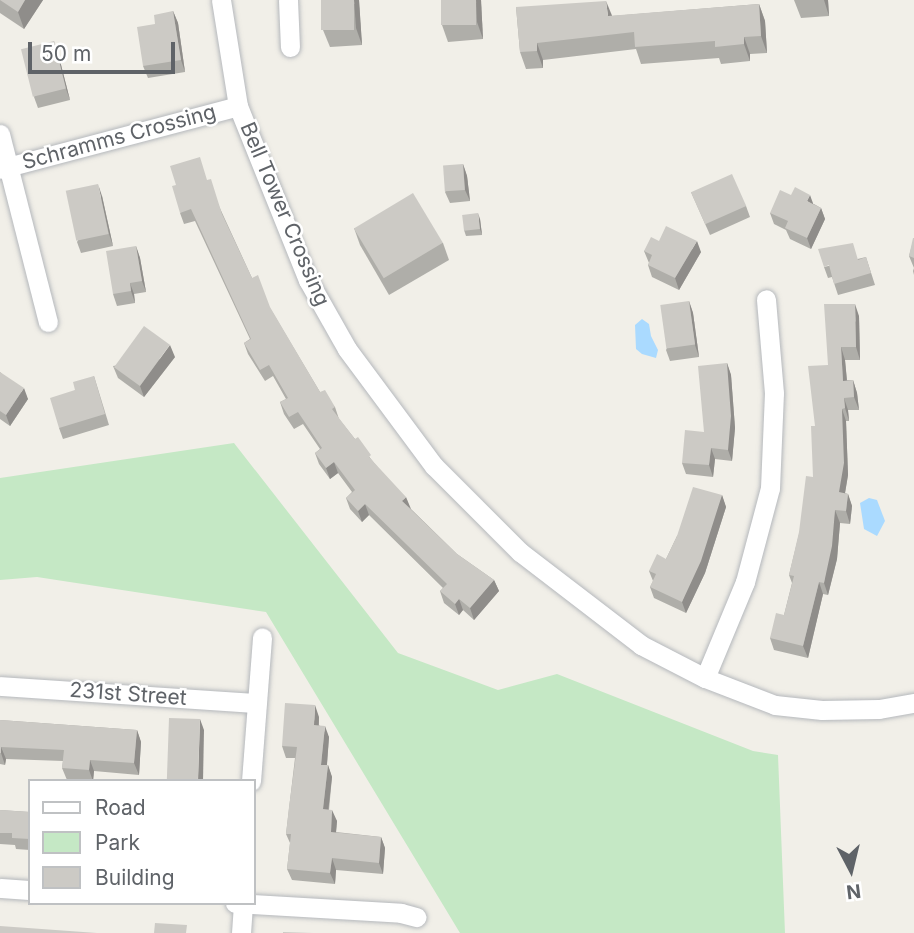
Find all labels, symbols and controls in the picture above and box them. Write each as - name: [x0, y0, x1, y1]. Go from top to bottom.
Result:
- scale bar: [32, 28, 178, 72]
- text: 50 m: [41, 41, 91, 66]
- street label: Schramms Crossing: [19, 99, 219, 175]
- street label: Bell Tower Crossing: [235, 118, 335, 310]
- street label: 231st Street: [69, 677, 187, 711]
- legend: [28, 779, 256, 905]
- text: Road: [95, 795, 146, 820]
- text: Park: [95, 830, 140, 855]
- north arrow: [816, 835, 886, 905]
- text: Building: [95, 865, 175, 890]
- text: N: [845, 879, 862, 904]

